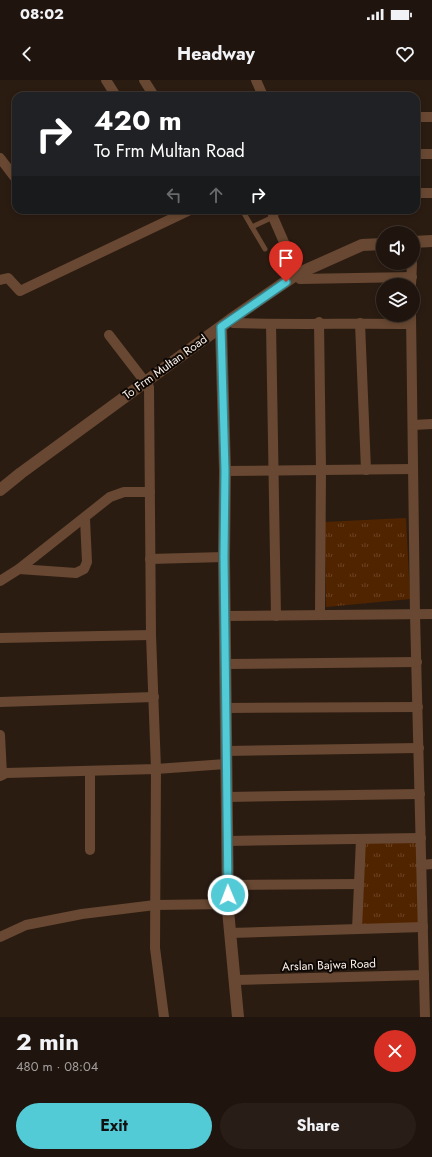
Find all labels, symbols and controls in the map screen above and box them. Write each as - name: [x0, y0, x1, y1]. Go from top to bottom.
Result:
- text: 08:02: [20, 3, 64, 25]
- text: Headway: [177, 41, 255, 67]
- icon: back: [16, 43, 38, 65]
- icon: heart: [394, 43, 416, 65]
- text: 420 m: [94, 100, 182, 141]
- icon: right: [28, 108, 80, 160]
- text: To Frm Multan Road: [94, 138, 245, 164]
- icon: left: [163, 184, 185, 206]
- icon: ahead: [205, 184, 227, 206]
- icon: right: [247, 184, 269, 206]
- map controls: [376, 226, 420, 322]
- button: sound: [376, 226, 420, 270]
- pin: [269, 241, 303, 282]
- icon: arrive: [275, 247, 297, 269]
- button: layers: [376, 278, 420, 322]
- street label: To Frm Multan Road: [119, 330, 211, 404]
- position arrow: [207, 874, 249, 916]
- street label: Arslan Bajwa Road: [282, 954, 376, 976]
- text: 2 min: [16, 1024, 79, 1059]
- button: close: [374, 1030, 416, 1072]
- text: 480 m · 08:04: [16, 1057, 98, 1076]
- button: Exit: [16, 1103, 212, 1149]
- button: Share: [220, 1103, 416, 1149]

